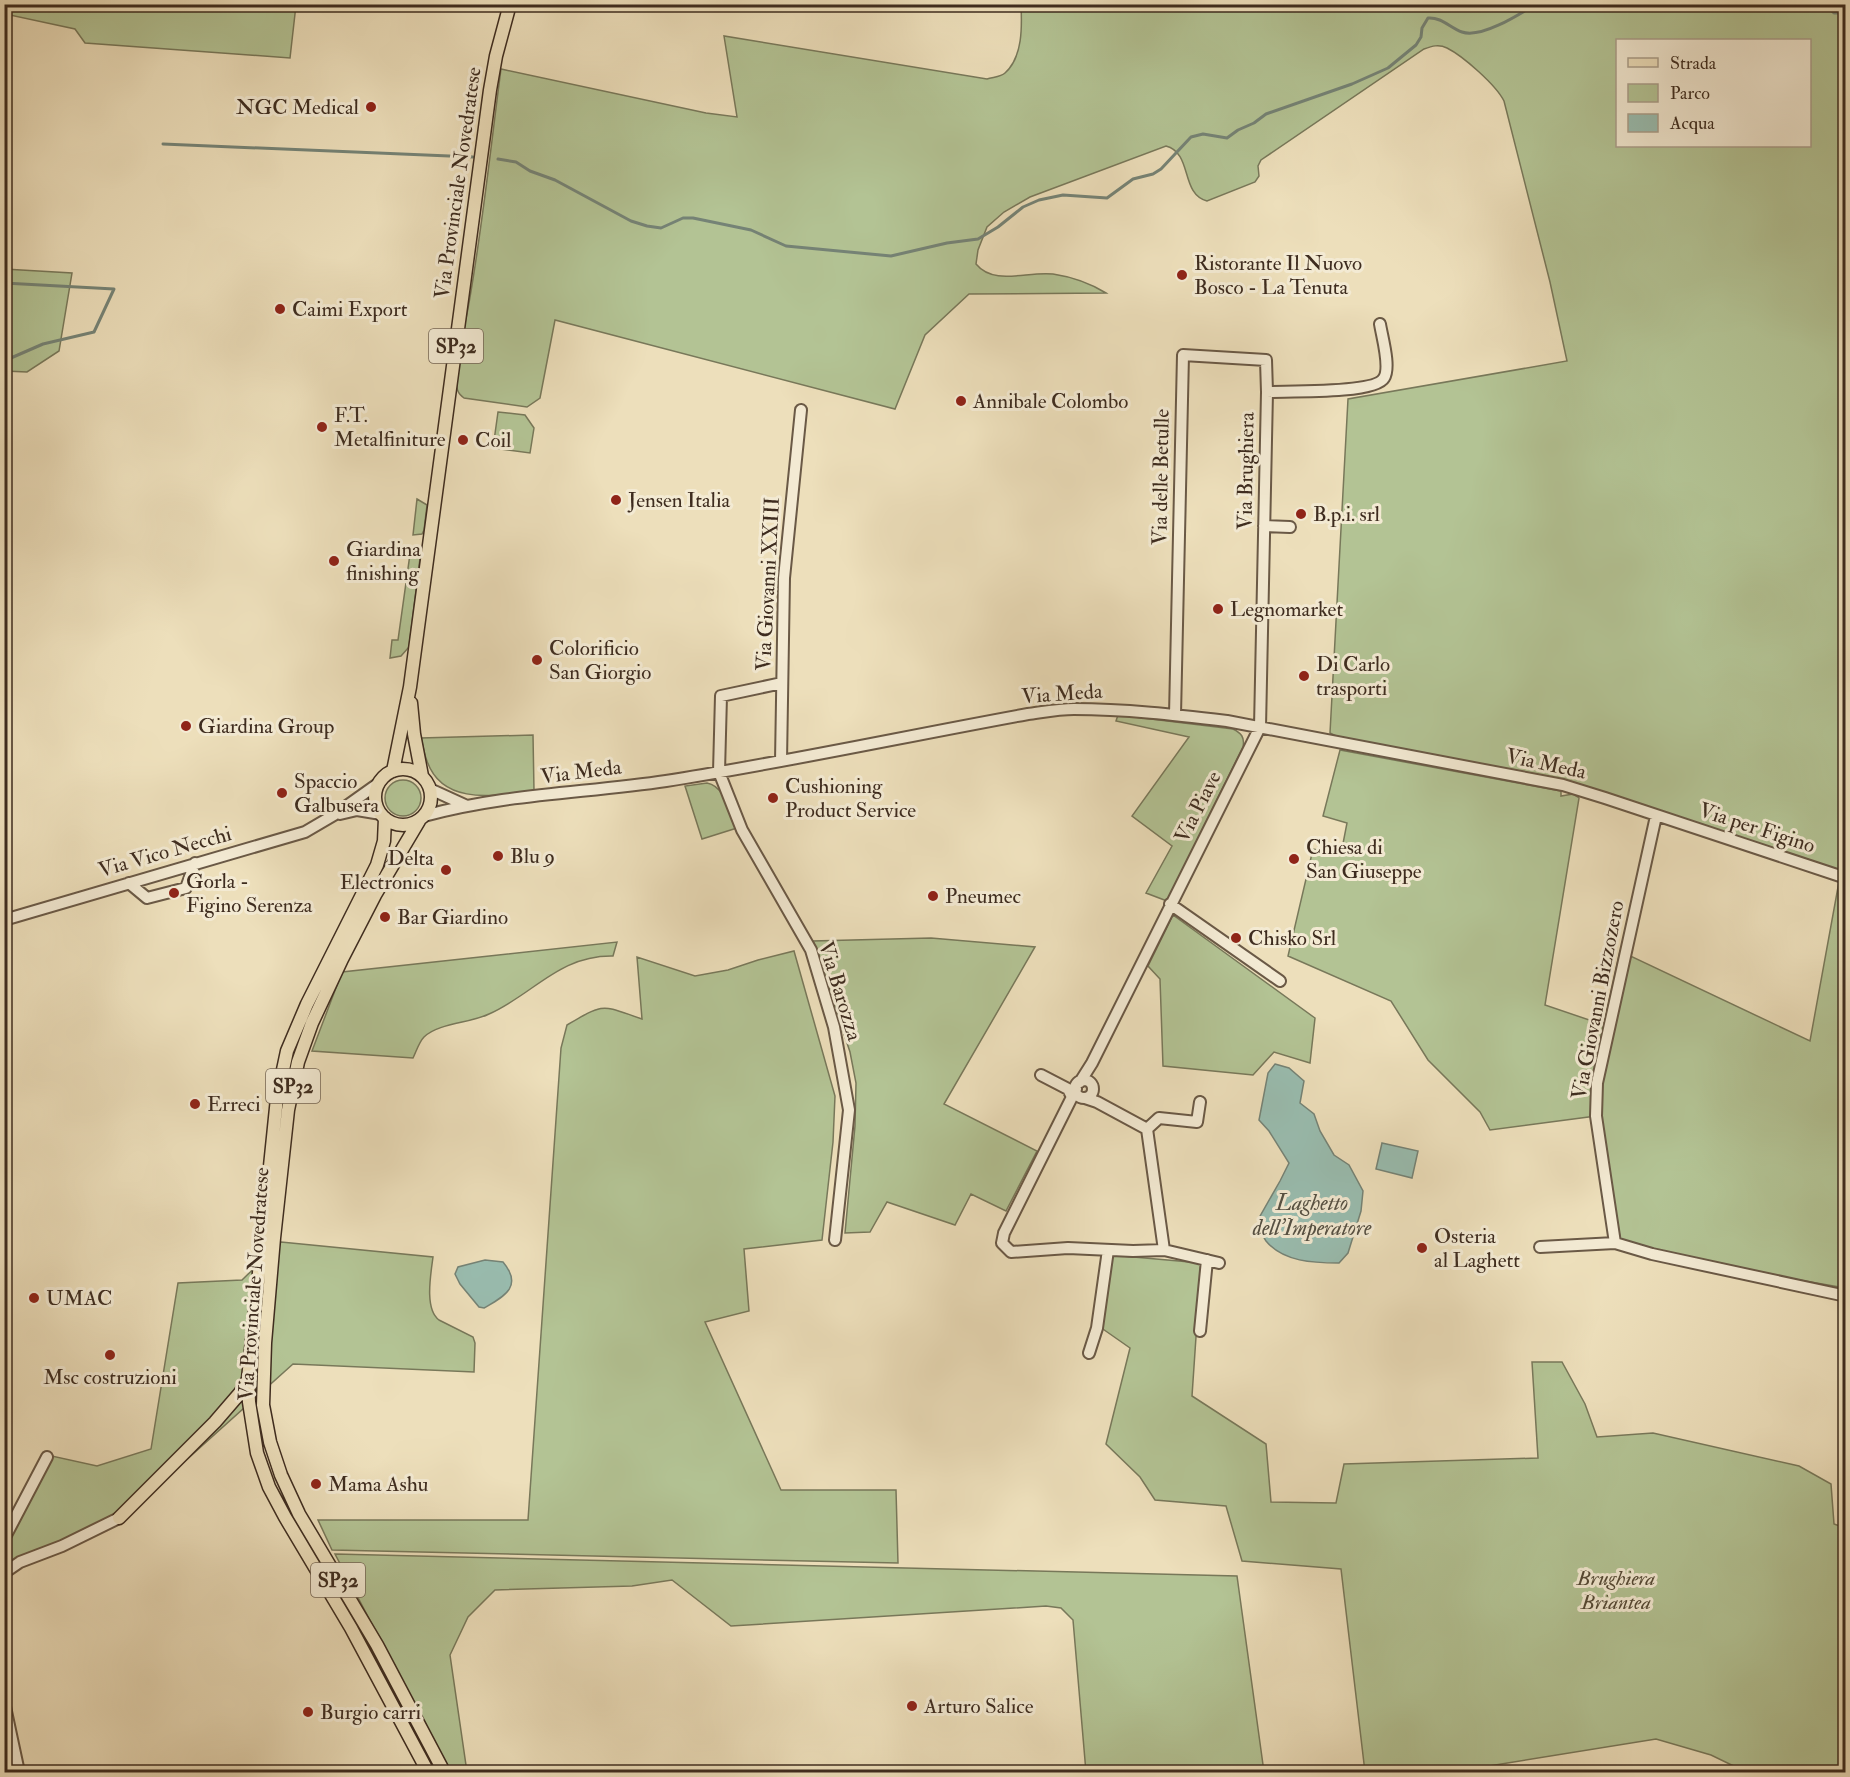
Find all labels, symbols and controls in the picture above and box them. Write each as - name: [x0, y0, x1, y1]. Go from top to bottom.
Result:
- legend: [1616, 39, 1811, 147]
- text: Strada: [1670, 52, 1717, 75]
- street label: Via Provinciale Novedratese: [428, 65, 488, 301]
- text: Parco: [1670, 82, 1710, 105]
- place label: NGC Medical: [236, 94, 360, 121]
- marker: NGC Medical: [364, 100, 378, 114]
- text: Acqua: [1669, 112, 1715, 135]
- place label: Ristorante Il Nuovo Bosco - La Tenuta: [1194, 250, 1362, 301]
- marker: Ristorante Il Nuovo Bosco - La Tenuta: [1175, 268, 1189, 282]
- place label: Caimi Export: [292, 296, 408, 323]
- marker: Caimi Export: [273, 302, 287, 316]
- road number: SP32: [429, 329, 483, 363]
- place label: Annibale Colombo: [972, 388, 1128, 415]
- marker: Annibale Colombo: [954, 394, 968, 408]
- place label: F.T. Metalfiniture: [334, 402, 446, 453]
- street label: Via delle Betulle: [1146, 409, 1176, 545]
- street label: Via Brughiera: [1231, 411, 1261, 530]
- marker: F.T. Metalfiniture: [315, 420, 329, 434]
- place label: Coil: [475, 427, 512, 454]
- marker: Coil: [456, 433, 470, 447]
- place label: Jensen Italia: [627, 487, 731, 514]
- marker: Jensen Italia: [609, 493, 623, 507]
- street label: Via Giovanni XXIII: [750, 496, 786, 672]
- place label: B.p.i. srl: [1313, 501, 1380, 528]
- marker: B.p.i. srl: [1294, 507, 1308, 521]
- place label: Giardina finishing: [346, 536, 421, 587]
- marker: Giardina finishing: [327, 554, 341, 568]
- place label: Legnomarket: [1230, 596, 1343, 623]
- marker: Legnomarket: [1211, 602, 1225, 616]
- place label: Colorificio San Giorgio: [549, 635, 651, 686]
- place label: Di Carlo trasporti: [1316, 651, 1390, 702]
- marker: Colorificio San Giorgio: [530, 653, 544, 667]
- marker: Di Carlo trasporti: [1297, 669, 1311, 683]
- street label: Via Meda: [1021, 678, 1104, 710]
- place label: Giardina Group: [198, 713, 334, 740]
- marker: Giardina Group: [179, 719, 193, 733]
- street label: Via Meda: [1504, 742, 1589, 786]
- street label: Via Meda: [539, 754, 623, 790]
- street label: Via Piave: [1168, 766, 1228, 848]
- place label: Spaccio Galbusera: [294, 768, 379, 819]
- place label: Cushioning Product Service: [785, 773, 916, 824]
- marker: Spaccio Galbusera: [275, 786, 289, 800]
- marker: Cushioning Product Service: [766, 791, 780, 805]
- street label: Via per Figino: [1696, 797, 1818, 859]
- street label: Via Vico Necchi: [95, 820, 235, 884]
- place label: Chiesa di San Giuseppe: [1306, 834, 1422, 885]
- place label: Blu 9: [510, 843, 555, 870]
- place label: Delta Electronics: [340, 845, 434, 896]
- marker: Blu 9: [491, 849, 505, 863]
- marker: Chiesa di San Giuseppe: [1287, 852, 1301, 866]
- marker: Delta Electronics: [439, 863, 453, 877]
- place label: Gorla - Figino Serenza: [186, 868, 313, 919]
- place label: Pneumec: [945, 883, 1021, 910]
- marker: Gorla - Figino Serenza: [167, 886, 181, 900]
- marker: Pneumec: [926, 889, 940, 903]
- street label: Via Giovanni Bizzozero: [1565, 898, 1631, 1102]
- place label: Bar Giardino: [397, 904, 508, 931]
- marker: Bar Giardino: [378, 910, 392, 924]
- place label: Chisko Srl: [1248, 925, 1337, 952]
- marker: Chisko Srl: [1229, 931, 1243, 945]
- street label: Via Barozza: [812, 938, 868, 1044]
- road number: SP32: [266, 1069, 320, 1103]
- place label: Erreci: [207, 1091, 261, 1118]
- marker: Erreci: [188, 1097, 202, 1111]
- street label: Via Provinciale Novedratese: [232, 1166, 276, 1402]
- water label: Laghetto dell'Imperatore: [1252, 1189, 1372, 1242]
- place label: Osteria al Laghett: [1434, 1223, 1520, 1274]
- marker: Osteria al Laghett: [1415, 1241, 1429, 1255]
- place label: UMAC: [46, 1285, 112, 1312]
- marker: UMAC: [27, 1291, 41, 1305]
- marker: Msc costruzioni: [103, 1348, 117, 1362]
- place label: Msc costruzioni: [43, 1364, 177, 1391]
- place label: Mama Ashu: [328, 1471, 429, 1498]
- marker: Mama Ashu: [309, 1477, 323, 1491]
- road number: SP32: [311, 1563, 365, 1597]
- park label: Brughiera Briantea: [1576, 1565, 1656, 1616]
- place label: Arturo Salice: [923, 1693, 1034, 1720]
- place label: Burgio carri: [320, 1699, 421, 1726]
- marker: Arturo Salice: [905, 1699, 919, 1713]
- marker: Burgio carri: [301, 1705, 315, 1719]

